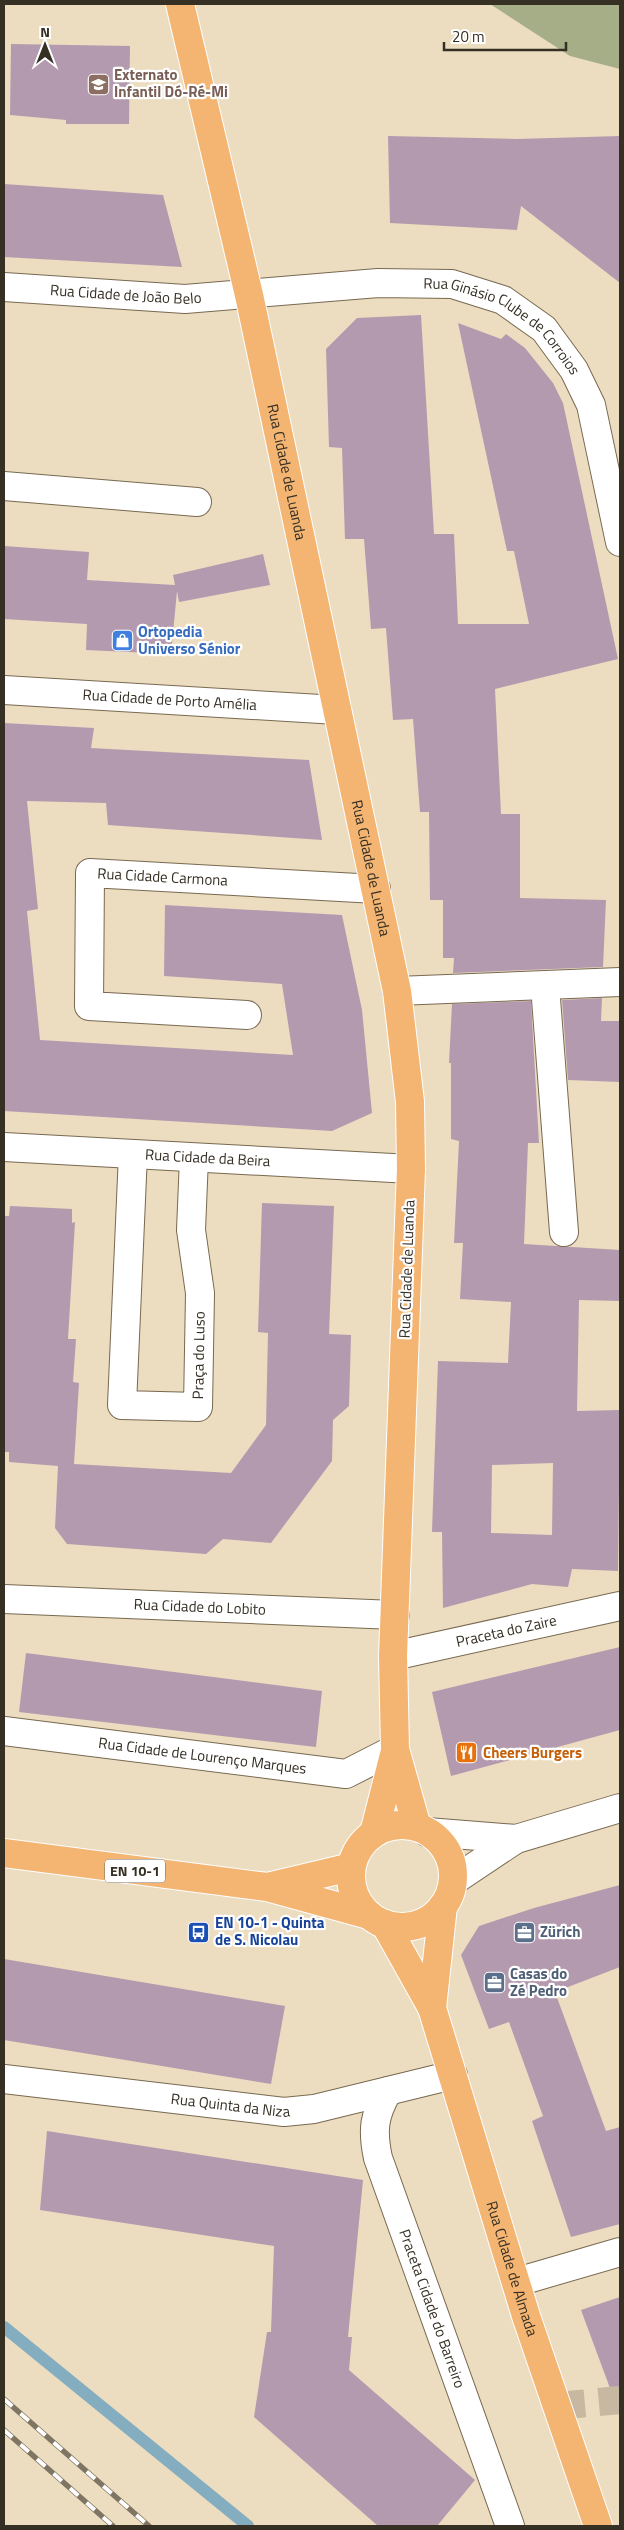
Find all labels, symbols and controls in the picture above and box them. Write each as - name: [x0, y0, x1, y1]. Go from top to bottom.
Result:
- north arrow: [20, 20, 70, 70]
- scale bar: [444, 20, 566, 52]
- text: N: [40, 21, 50, 42]
- text: 20 m: [452, 25, 485, 48]
- place label: Externato Infantil Dó-Ré-Mi: [114, 63, 228, 103]
- school or university icon: Externato Infantil Dó-Ré-Mi: [86, 72, 110, 96]
- street label: Rua Ginásio Clube de Corroios: [423, 272, 587, 378]
- street label: Rua Cidade de João Belo: [49, 278, 202, 310]
- street label: Rua Cidade de Luanda: [261, 402, 313, 543]
- place label: Ortopedia Universo Sénior: [138, 620, 241, 660]
- shop icon: Ortopedia Universo Sénior: [110, 629, 134, 653]
- street label: Rua Cidade de Porto Amélia: [82, 683, 258, 716]
- street label: Rua Cidade de Luanda: [346, 798, 397, 939]
- street label: Rua Cidade Carmona: [97, 861, 229, 892]
- street label: Rua Cidade da Beira: [145, 1143, 271, 1172]
- street label: Rua Cidade de Luanda: [393, 1199, 420, 1339]
- street label: Praça do Luso: [186, 1311, 211, 1400]
- street label: Rua Cidade do Lobito: [133, 1592, 267, 1621]
- street label: Praceta do Zaire: [454, 1608, 559, 1653]
- street label: Rua Cidade de Lourenço Marques: [97, 1731, 308, 1780]
- restaurant icon: Cheers Burgers: [455, 1741, 479, 1765]
- place label: Cheers Burgers: [483, 1741, 582, 1764]
- road number: EN 10-1: [105, 1860, 165, 1882]
- place label: EN 10-1 - Quinta de S. Nicolau: [215, 1911, 325, 1951]
- bus stop icon: EN 10-1 - Quinta de S. Nicolau: [187, 1920, 211, 1944]
- office icon: Zürich: [512, 1920, 536, 1944]
- place label: Zürich: [540, 1920, 581, 1943]
- place label: Casas do Zé Pedro: [510, 1962, 567, 2002]
- office icon: Casas do Zé Pedro: [482, 1971, 506, 1995]
- street label: Rua Quinta da Niza: [170, 2087, 292, 2123]
- street label: Rua Cidade de Almada: [481, 2198, 544, 2340]
- street label: Praceta Cidade do Barreiro: [393, 2226, 472, 2391]

